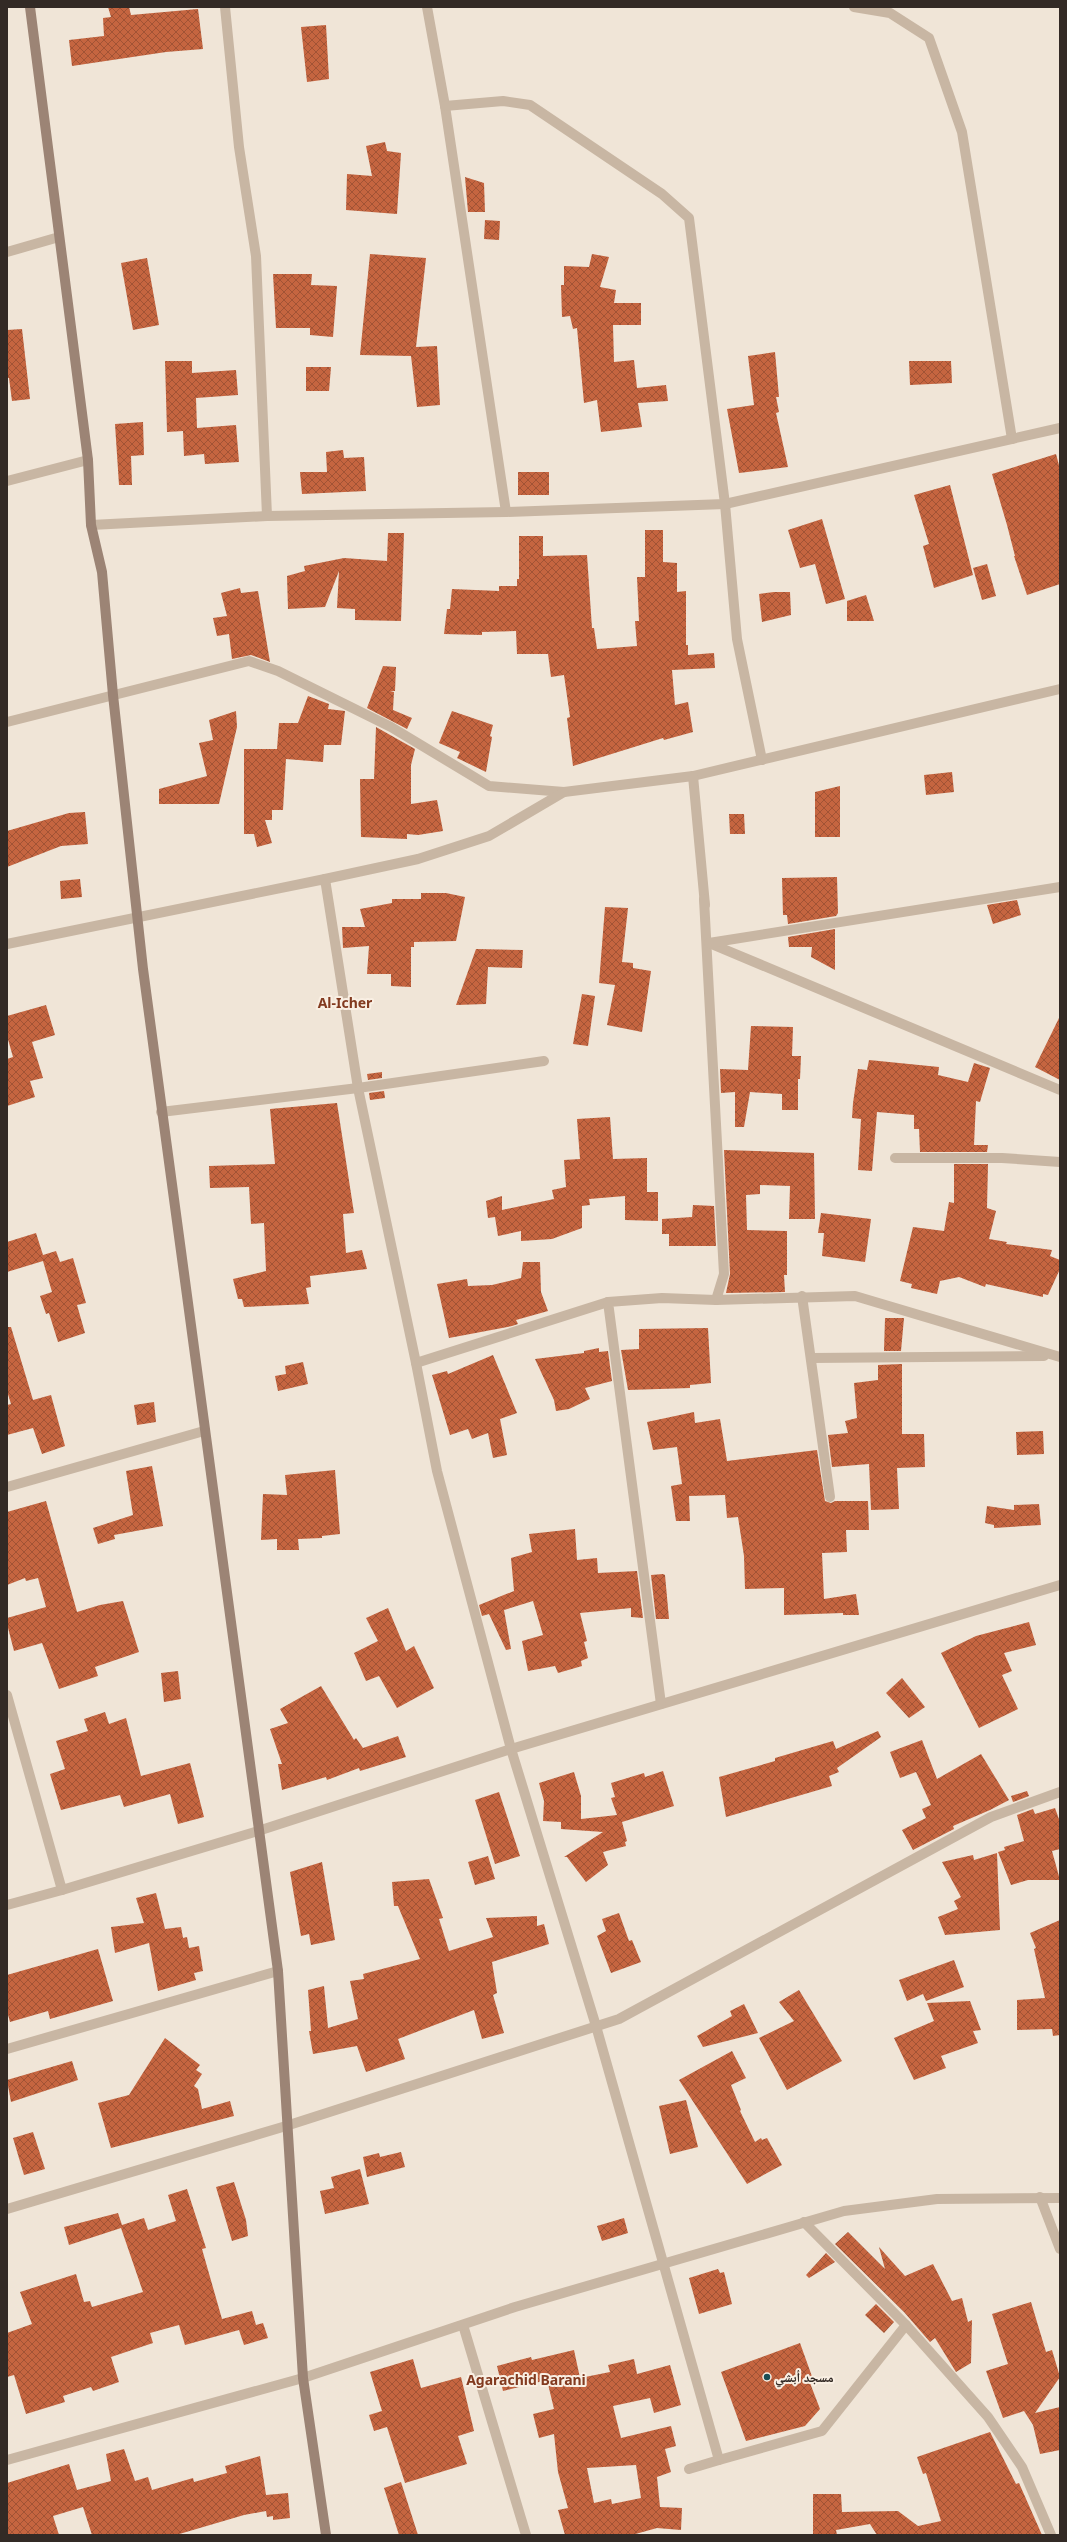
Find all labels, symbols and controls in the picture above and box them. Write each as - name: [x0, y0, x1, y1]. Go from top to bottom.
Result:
- district label: Al-Icher: [318, 993, 373, 1012]
- place label: مسجد أبشي: [775, 2368, 834, 2388]
- district label: Agarachid Barani: [466, 2370, 586, 2389]
- marker: مسجد أبشي: [762, 2372, 772, 2382]

